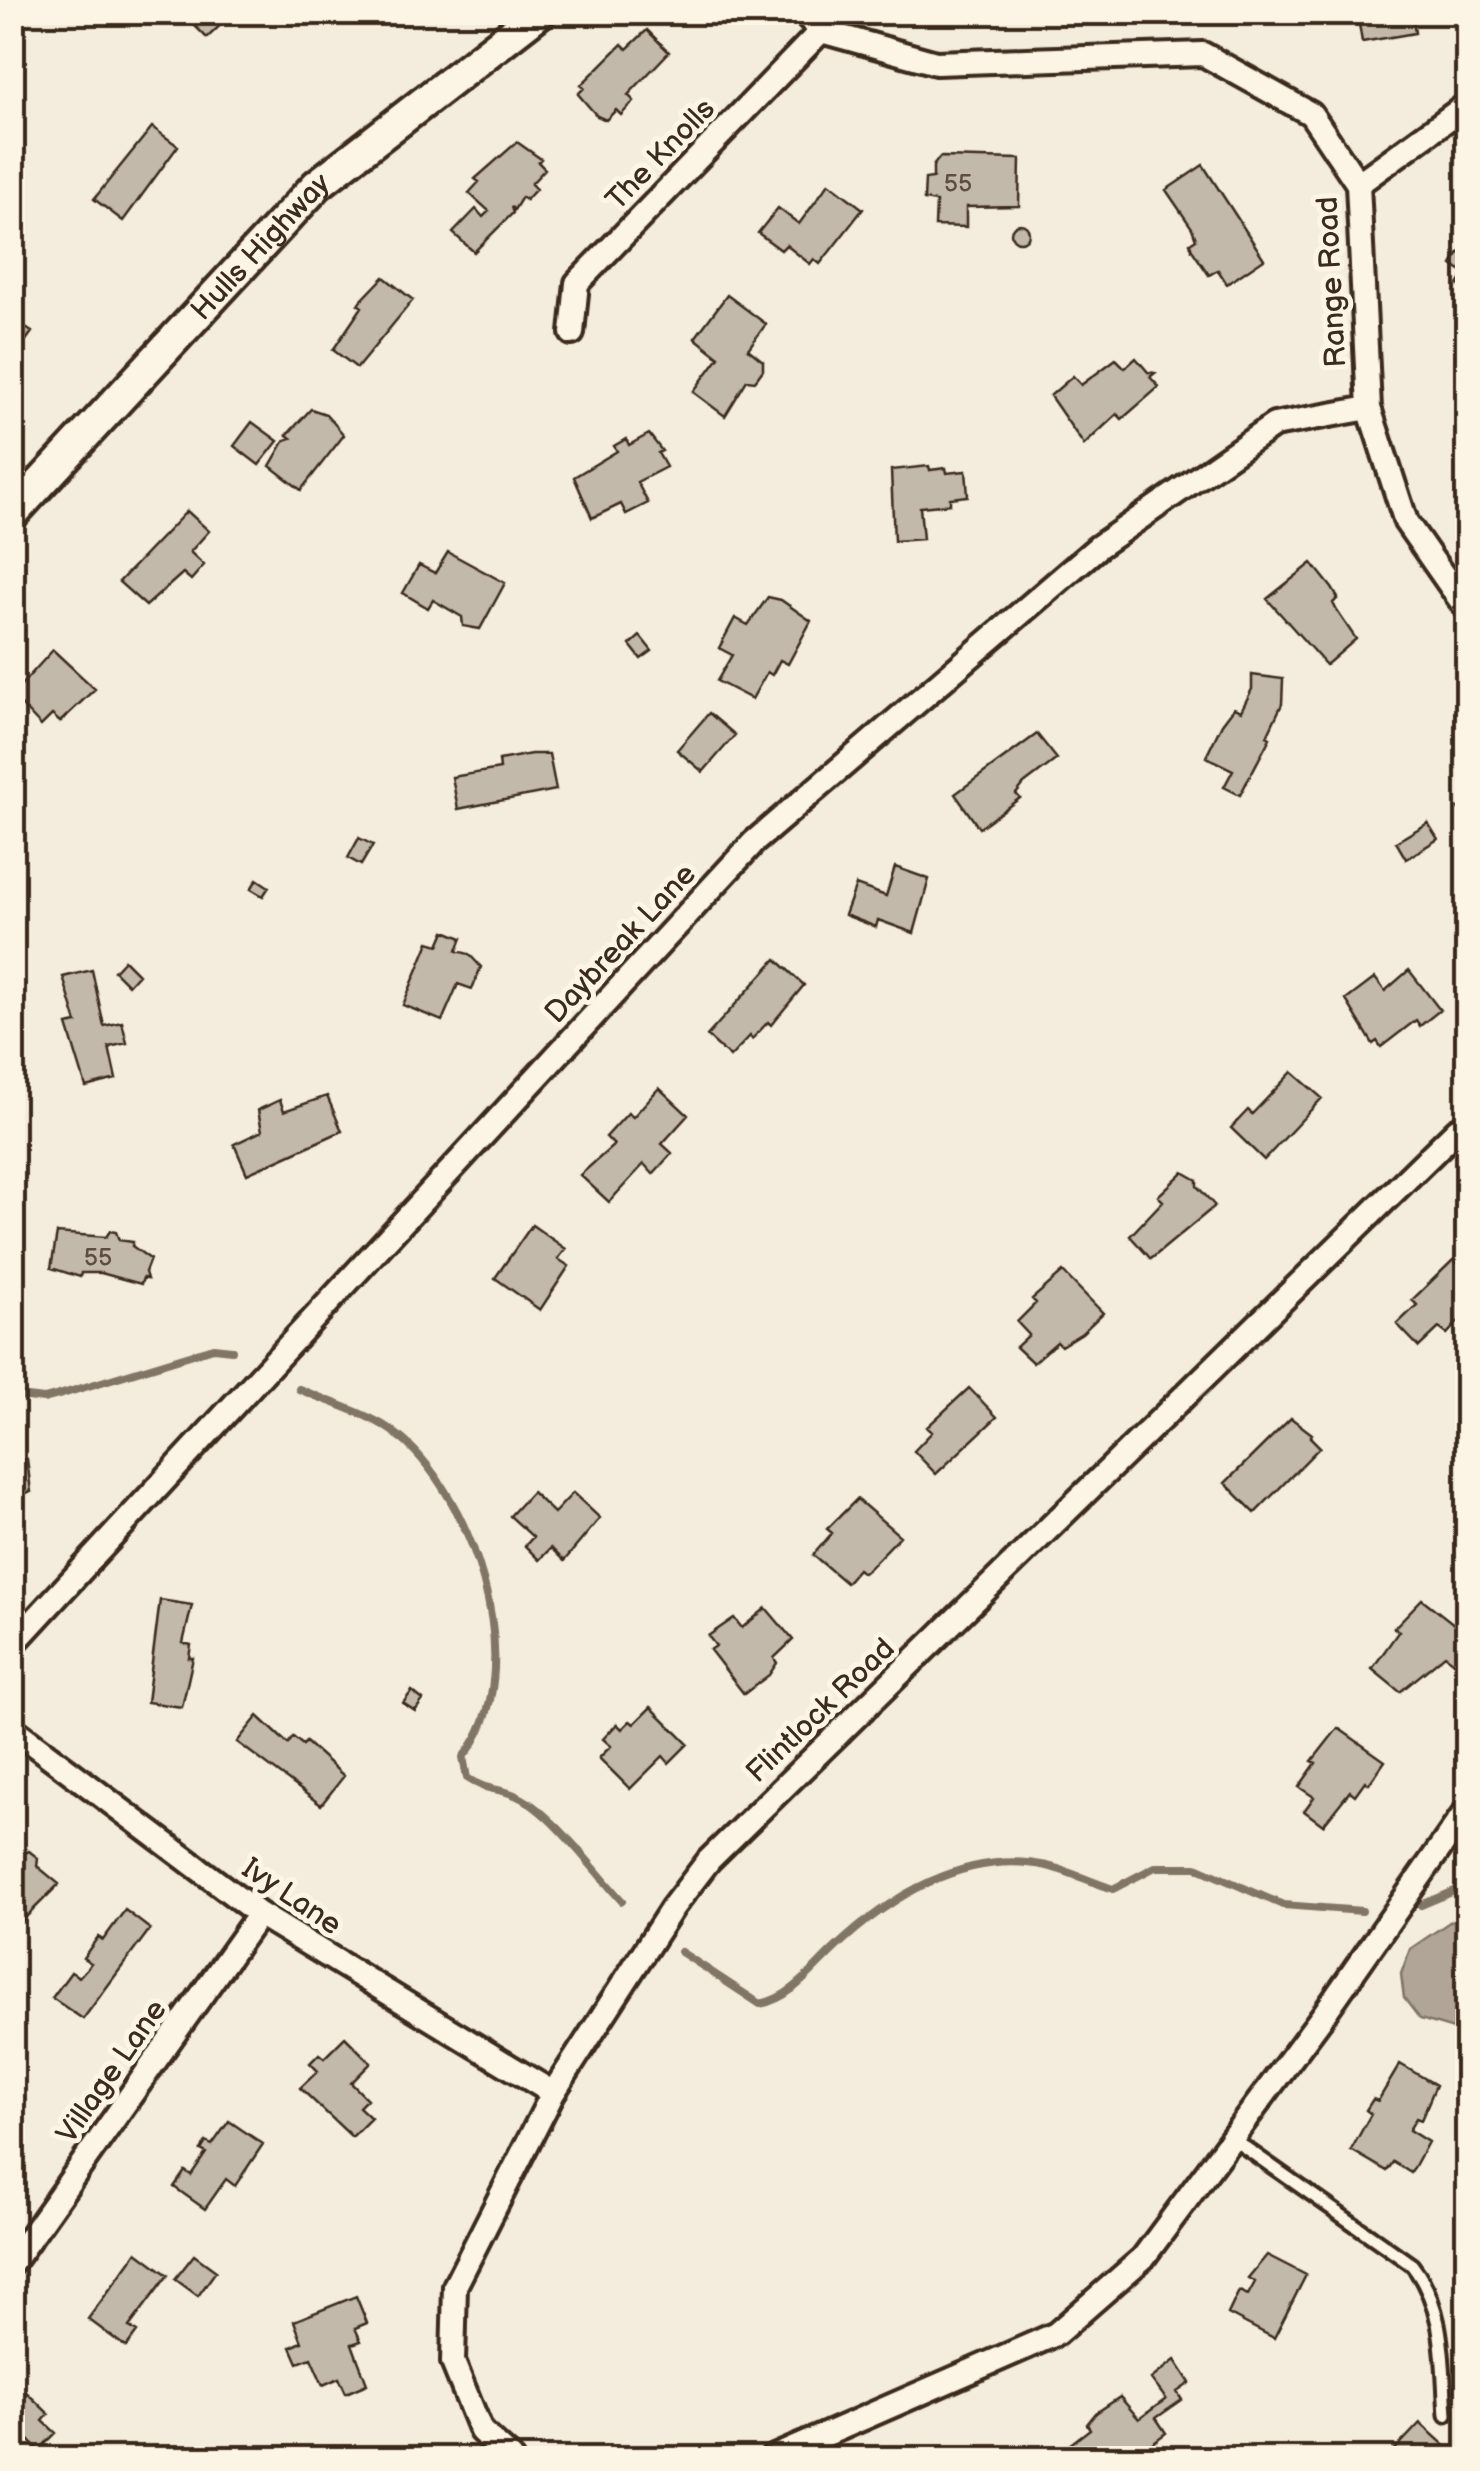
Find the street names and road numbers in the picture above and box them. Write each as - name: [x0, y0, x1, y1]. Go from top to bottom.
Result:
- street label: The Knolls: [599, 91, 723, 218]
- street label: Hulls Highway: [184, 165, 337, 328]
- street label: Range Road: [1310, 196, 1354, 368]
- street label: Daybreak Lane: [538, 857, 704, 1031]
- street label: Flintlock Road: [739, 1631, 902, 1791]
- street label: Ivy Lane: [235, 1851, 348, 1943]
- street label: Village Lane: [49, 1993, 174, 2150]

